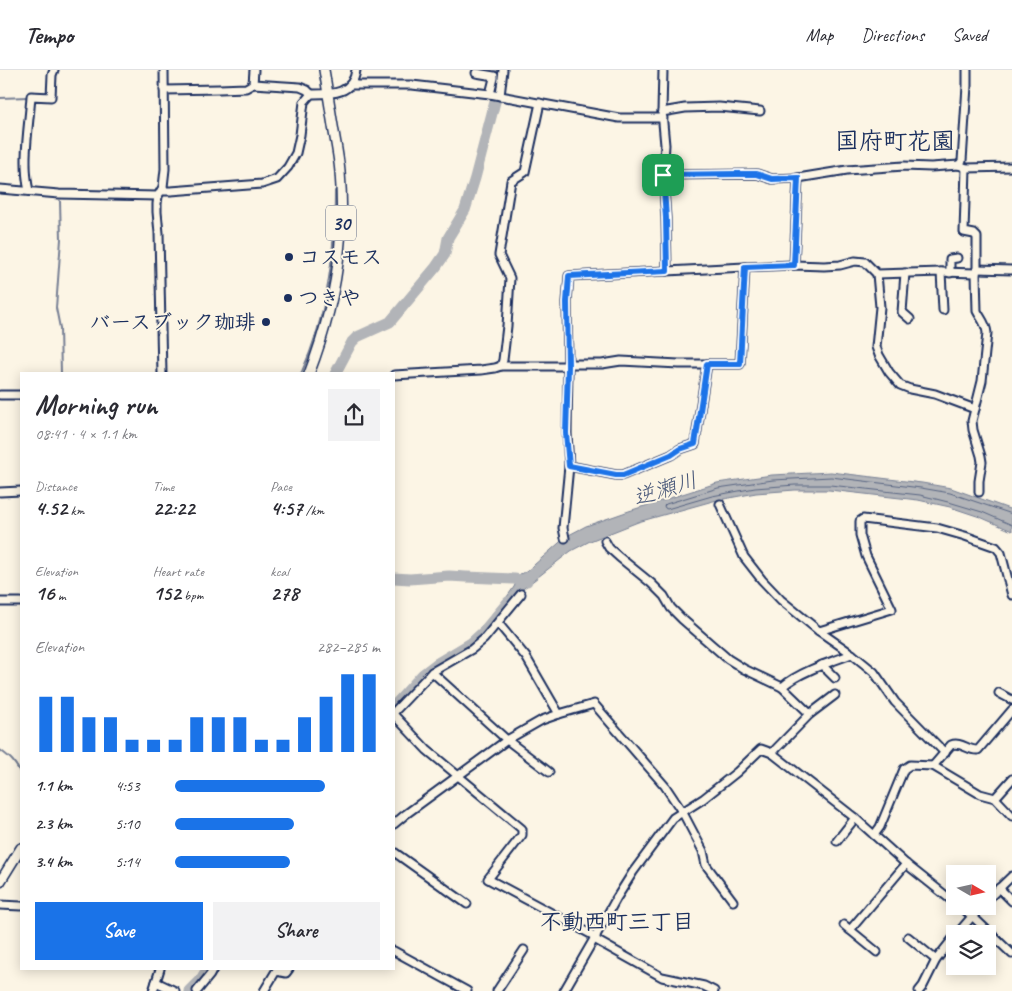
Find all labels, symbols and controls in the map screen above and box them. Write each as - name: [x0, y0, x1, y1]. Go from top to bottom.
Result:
- text: Tempo: [25, 20, 73, 50]
- text: Map: [806, 24, 833, 46]
- text: Directions: [861, 24, 924, 46]
- text: Saved: [952, 24, 987, 46]
- district label: 国府町花園: [835, 126, 955, 156]
- pin: [642, 154, 684, 196]
- icon: arrive: [649, 161, 677, 189]
- road number: 30: [326, 206, 356, 240]
- place label: コスモス: [299, 244, 382, 270]
- marker: コスモス: [283, 251, 295, 263]
- place label: つきや: [298, 285, 361, 311]
- marker: つきや: [282, 292, 294, 304]
- place label: バースブック珈琲: [89, 309, 256, 335]
- marker: バースブック珈琲: [260, 316, 272, 328]
- text: Morning run: [35, 387, 157, 422]
- button: share: [328, 389, 380, 441]
- text: 08:41 · 4 × 1.1 km: [35, 424, 137, 444]
- water label: 逆瀬川: [630, 466, 701, 512]
- text: Distance: [35, 478, 77, 495]
- text: Time: [153, 478, 174, 495]
- text: Pace: [270, 478, 292, 495]
- text: 4.52: [35, 495, 67, 521]
- text: 22:22: [153, 495, 195, 521]
- text: 4:57: [270, 495, 302, 521]
- text: km: [67, 502, 84, 519]
- text: /km: [302, 502, 324, 519]
- text: Elevation: [35, 563, 78, 580]
- text: Heart rate: [153, 563, 204, 580]
- text: kcal: [270, 563, 289, 580]
- text: 16: [35, 580, 54, 606]
- text: 152: [153, 580, 181, 606]
- text: 278: [270, 580, 299, 606]
- text: m: [54, 587, 66, 604]
- text: bpm: [181, 587, 203, 604]
- text: Elevation: [35, 637, 84, 657]
- text: 282–285 m: [317, 637, 380, 657]
- text: 1.1 km: [35, 776, 72, 796]
- text: 4:53: [115, 776, 140, 796]
- text: 2.3 km: [35, 814, 72, 834]
- text: 5:10: [115, 814, 140, 834]
- text: 3.4 km: [35, 852, 72, 872]
- text: 5:14: [115, 852, 140, 872]
- north arrow: [946, 865, 996, 915]
- map controls: [946, 865, 996, 975]
- button: Save: [35, 902, 203, 960]
- button: Share: [213, 902, 380, 960]
- district label: 不動西町三丁目: [540, 908, 694, 936]
- button: layers: [946, 925, 996, 975]

